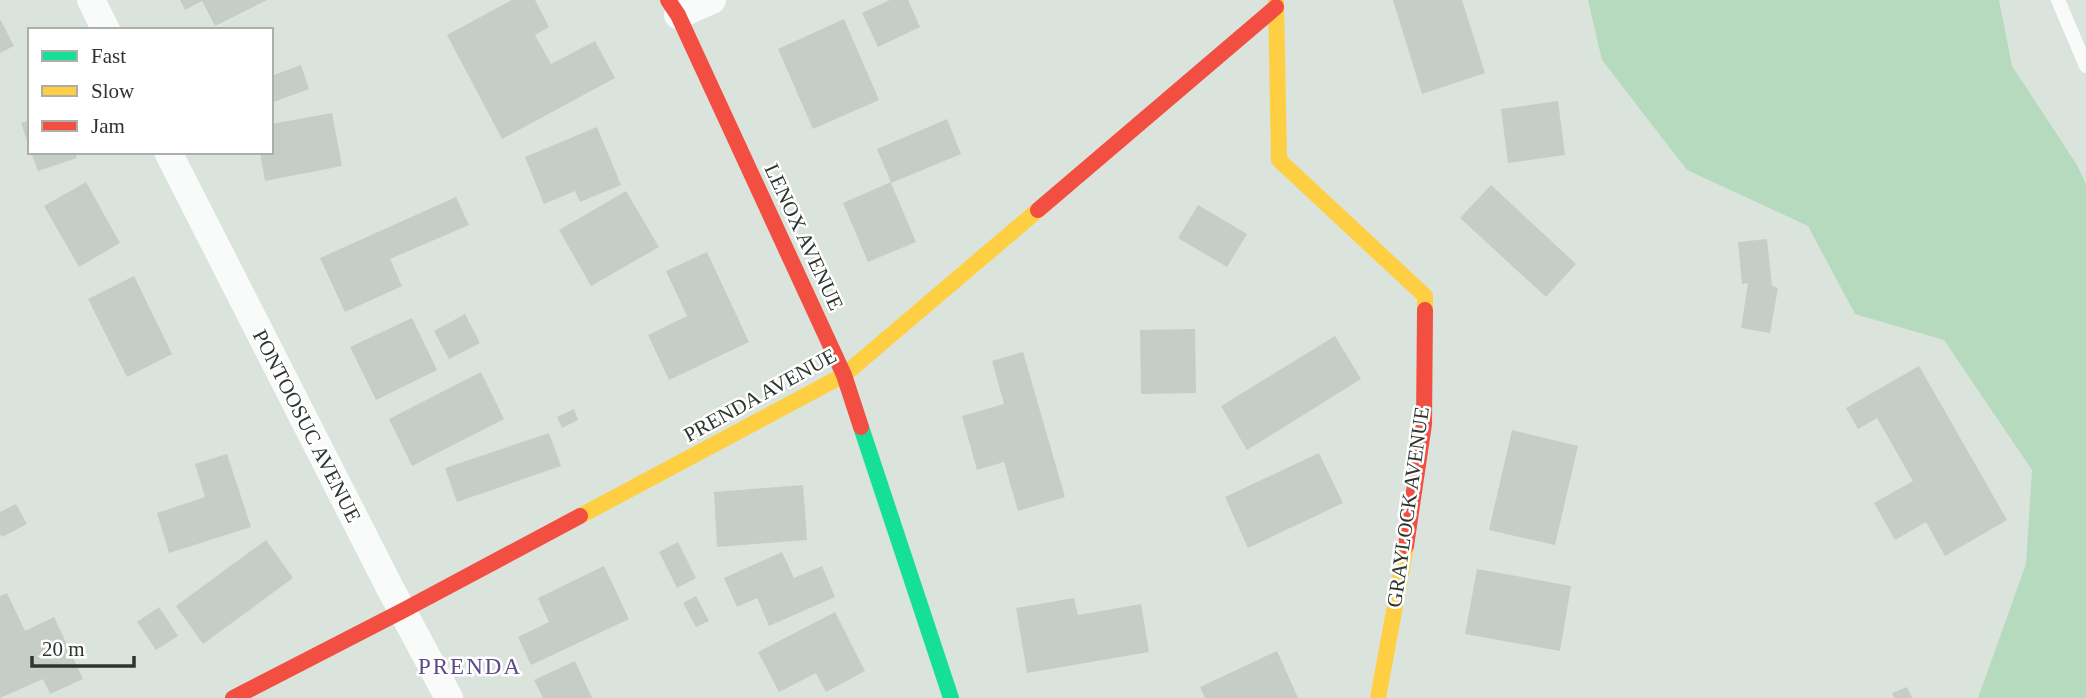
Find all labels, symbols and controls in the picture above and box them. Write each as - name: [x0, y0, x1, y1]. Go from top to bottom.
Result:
- legend: [28, 28, 273, 154]
- text: Fast: [91, 44, 126, 68]
- text: Slow: [91, 79, 135, 103]
- text: Jam: [91, 114, 125, 138]
- street label: LENOX AVENUE: [760, 160, 848, 314]
- street label: PONTOOSUC AVENUE: [248, 326, 366, 526]
- street label: PRENDA AVENUE: [680, 343, 840, 447]
- street label: GRAYLOCK AVENUE: [1382, 405, 1434, 609]
- scale bar: [32, 624, 133, 668]
- text: 20 m: [42, 637, 85, 661]
- district label: PRENDA: [418, 654, 522, 679]

